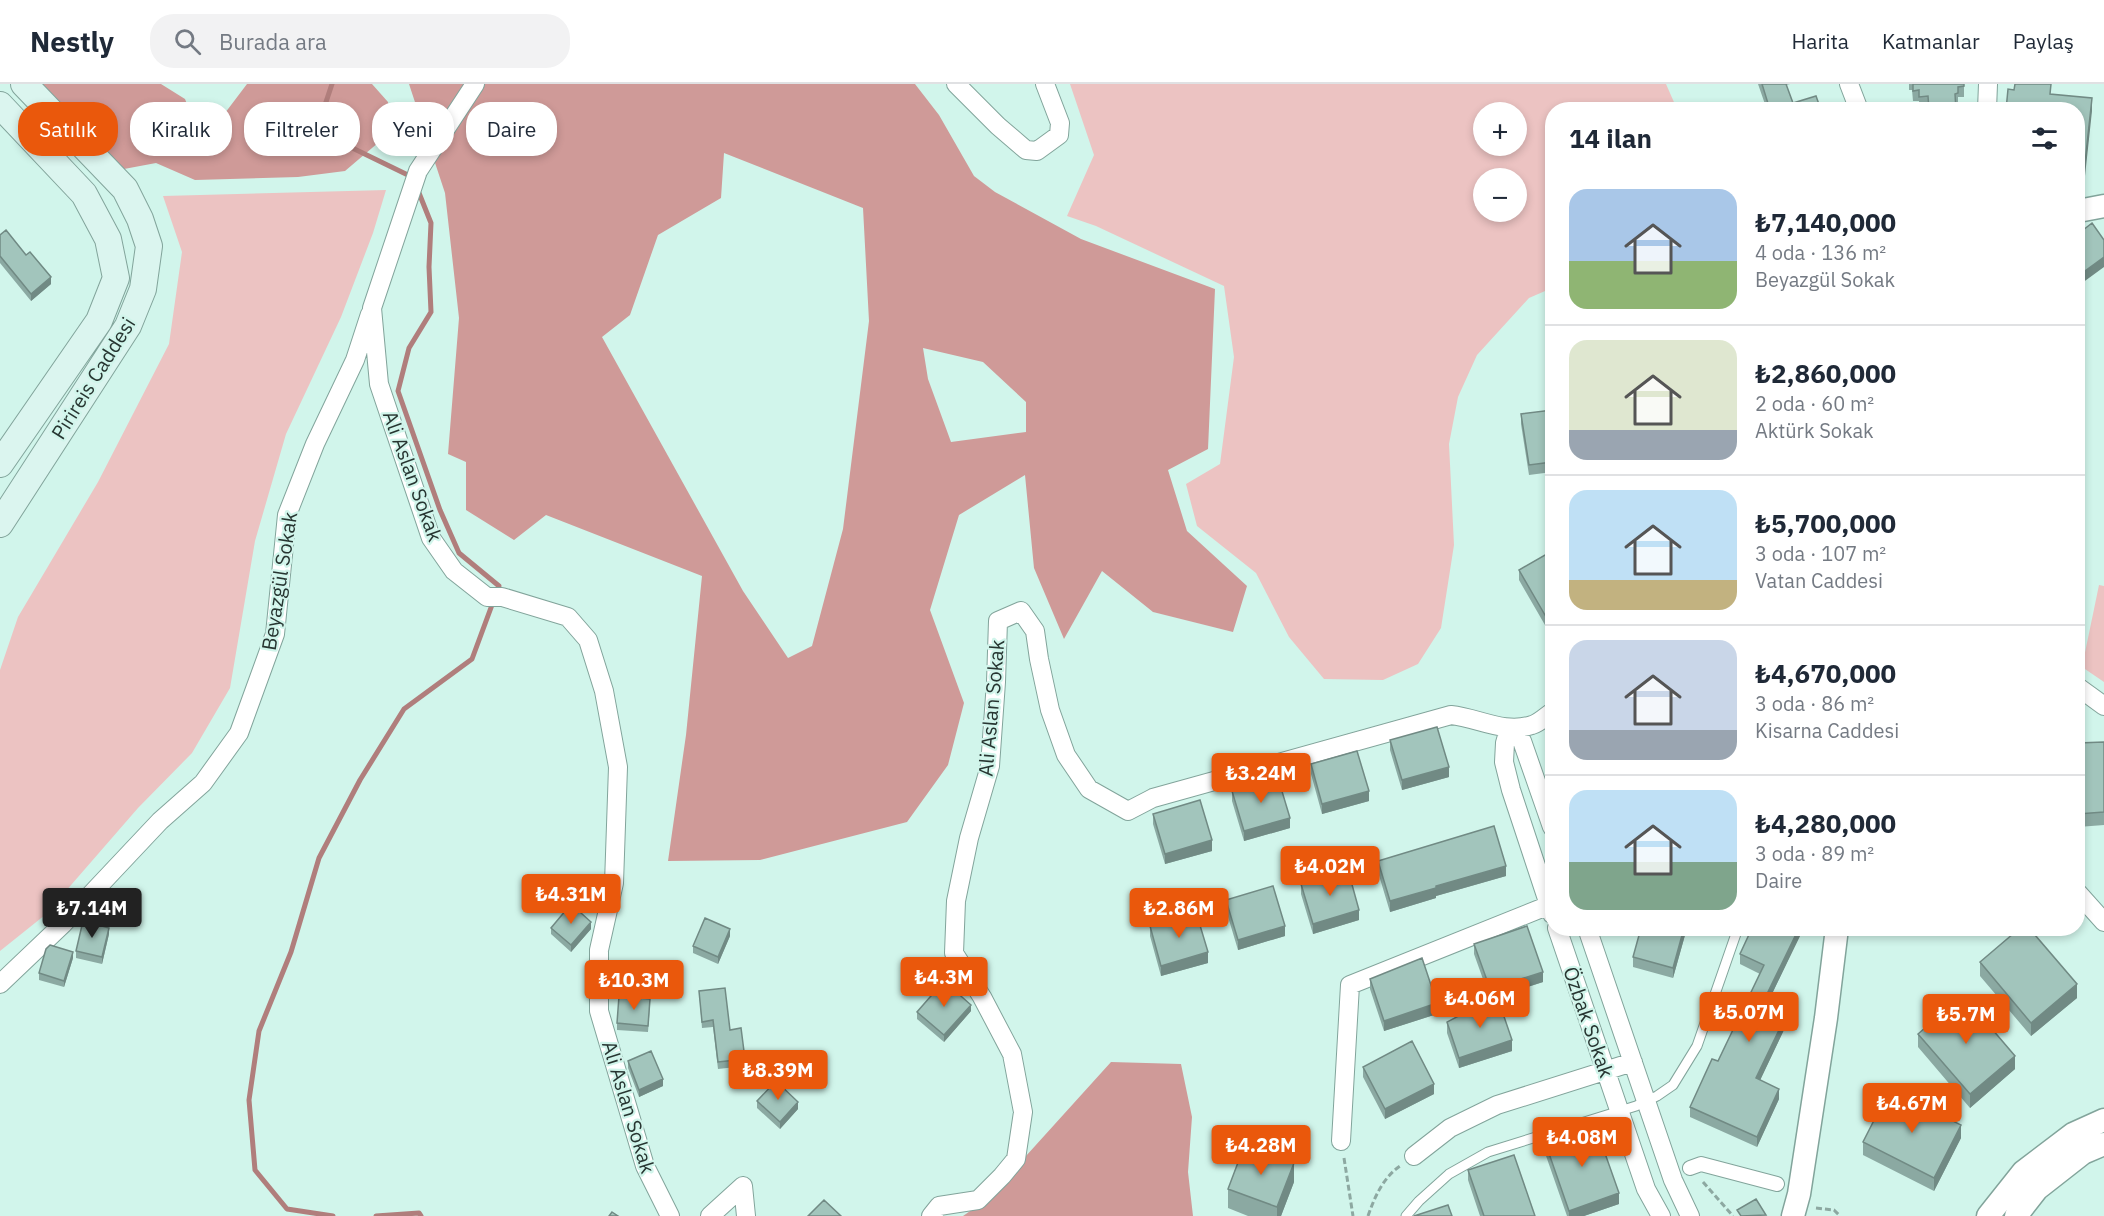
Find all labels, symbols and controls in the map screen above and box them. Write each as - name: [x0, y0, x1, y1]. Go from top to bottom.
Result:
- search box: [150, 14, 570, 68]
- text: Nestly: [30, 23, 114, 60]
- icon: search: [171, 25, 204, 58]
- text: Burada ara: [219, 27, 327, 56]
- text: Harita: [1791, 27, 1849, 55]
- text: Katmanlar: [1882, 27, 1980, 55]
- text: Paylaş: [2013, 27, 2074, 55]
- chip: Satılık: [18, 102, 118, 156]
- chip: Kiralık: [130, 102, 232, 156]
- chip: Filtreler: [244, 102, 360, 156]
- chip: Yeni: [372, 102, 454, 156]
- chip: Daire: [466, 102, 557, 156]
- map controls: [1473, 102, 1527, 222]
- button: +: [1473, 102, 1527, 156]
- text: 14 ilan: [1569, 121, 1652, 155]
- icon: filters: [2028, 122, 2061, 155]
- button: −: [1473, 168, 1527, 222]
- text: ₺7,140,000: [1755, 205, 1896, 239]
- icon: home: [1617, 213, 1689, 285]
- text: 4 oda · 136 m²: [1755, 239, 1886, 266]
- text: Beyazgül Sokak: [1755, 266, 1895, 293]
- street label: Pirireis Caddesi: [45, 312, 141, 444]
- text: ₺2,860,000: [1755, 356, 1896, 390]
- icon: home: [1617, 364, 1689, 436]
- text: 2 oda · 60 m²: [1755, 390, 1874, 417]
- street label: Ali Aslan Sokak: [377, 407, 449, 546]
- text: Aktürk Sokak: [1755, 417, 1874, 444]
- text: ₺5,700,000: [1755, 506, 1896, 540]
- street label: Beyazgül Sokak: [255, 509, 303, 652]
- icon: home: [1617, 514, 1689, 586]
- text: 3 oda · 107 m²: [1755, 540, 1886, 567]
- text: Vatan Caddesi: [1755, 567, 1883, 594]
- street label: Ali Aslan Sokak: [972, 638, 1010, 778]
- text: ₺4,670,000: [1755, 656, 1896, 690]
- icon: home: [1617, 664, 1689, 736]
- text: 3 oda · 86 m²: [1755, 690, 1874, 717]
- text: Kisarna Caddesi: [1755, 717, 1899, 744]
- pin: ₺3.24M: [1212, 753, 1310, 804]
- text: ₺3.24M: [1226, 759, 1296, 786]
- text: ₺4,280,000: [1755, 806, 1896, 840]
- icon: home: [1617, 814, 1689, 886]
- text: 3 oda · 89 m²: [1755, 840, 1874, 867]
- pin: ₺4.02M: [1281, 846, 1379, 897]
- text: ₺4.02M: [1295, 852, 1365, 879]
- text: Daire: [1755, 867, 1802, 894]
- pin: ₺4.31M: [522, 874, 620, 925]
- text: ₺4.31M: [536, 880, 606, 907]
- pin: ₺7.14M: [43, 888, 141, 939]
- pin: ₺2.86M: [1130, 888, 1228, 939]
- text: ₺7.14M: [57, 894, 127, 921]
- text: ₺2.86M: [1144, 894, 1214, 921]
- pin: ₺4.3M: [902, 957, 986, 1008]
- pin: ₺10.3M: [585, 960, 683, 1011]
- text: ₺4.3M: [915, 963, 973, 990]
- street label: Özbak Sokak: [1557, 963, 1621, 1081]
- text: ₺10.3M: [599, 966, 669, 993]
- pin: ₺4.06M: [1431, 978, 1529, 1029]
- text: ₺4.06M: [1445, 984, 1515, 1011]
- pin: ₺5.07M: [1700, 992, 1798, 1043]
- pin: ₺5.7M: [1924, 994, 2008, 1045]
- text: ₺5.07M: [1714, 998, 1784, 1025]
- text: ₺5.7M: [1937, 1000, 1995, 1027]
- street label: Ali Aslan Sokak: [596, 1037, 662, 1177]
- pin: ₺8.39M: [729, 1050, 827, 1101]
- text: ₺8.39M: [743, 1056, 813, 1083]
- pin: ₺4.67M: [1863, 1083, 1961, 1134]
- text: ₺4.67M: [1877, 1089, 1947, 1116]
- pin: ₺4.08M: [1533, 1117, 1631, 1168]
- text: ₺4.08M: [1547, 1123, 1617, 1150]
- pin: ₺4.28M: [1212, 1125, 1310, 1176]
- text: ₺4.28M: [1226, 1131, 1296, 1158]

